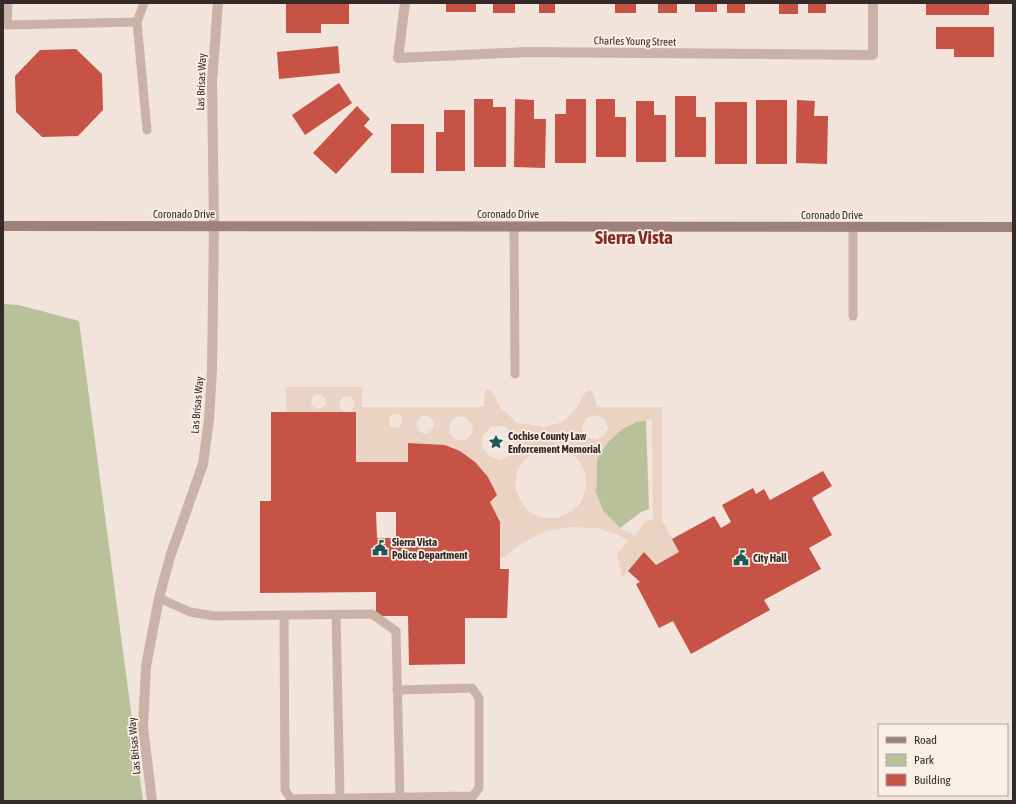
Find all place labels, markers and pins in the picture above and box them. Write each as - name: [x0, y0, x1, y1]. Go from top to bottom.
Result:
- place label: Cochise County Law Enforcement Memorial: [508, 430, 602, 455]
- place icon: Cochise County Law Enforcement Memorial: [487, 433, 505, 451]
- place label: Sierra Vista Police Department: [392, 536, 469, 561]
- public building icon: Sierra Vista Police Department: [371, 539, 389, 557]
- public building icon: City Hall: [732, 549, 750, 567]
- place label: City Hall: [753, 552, 788, 564]

